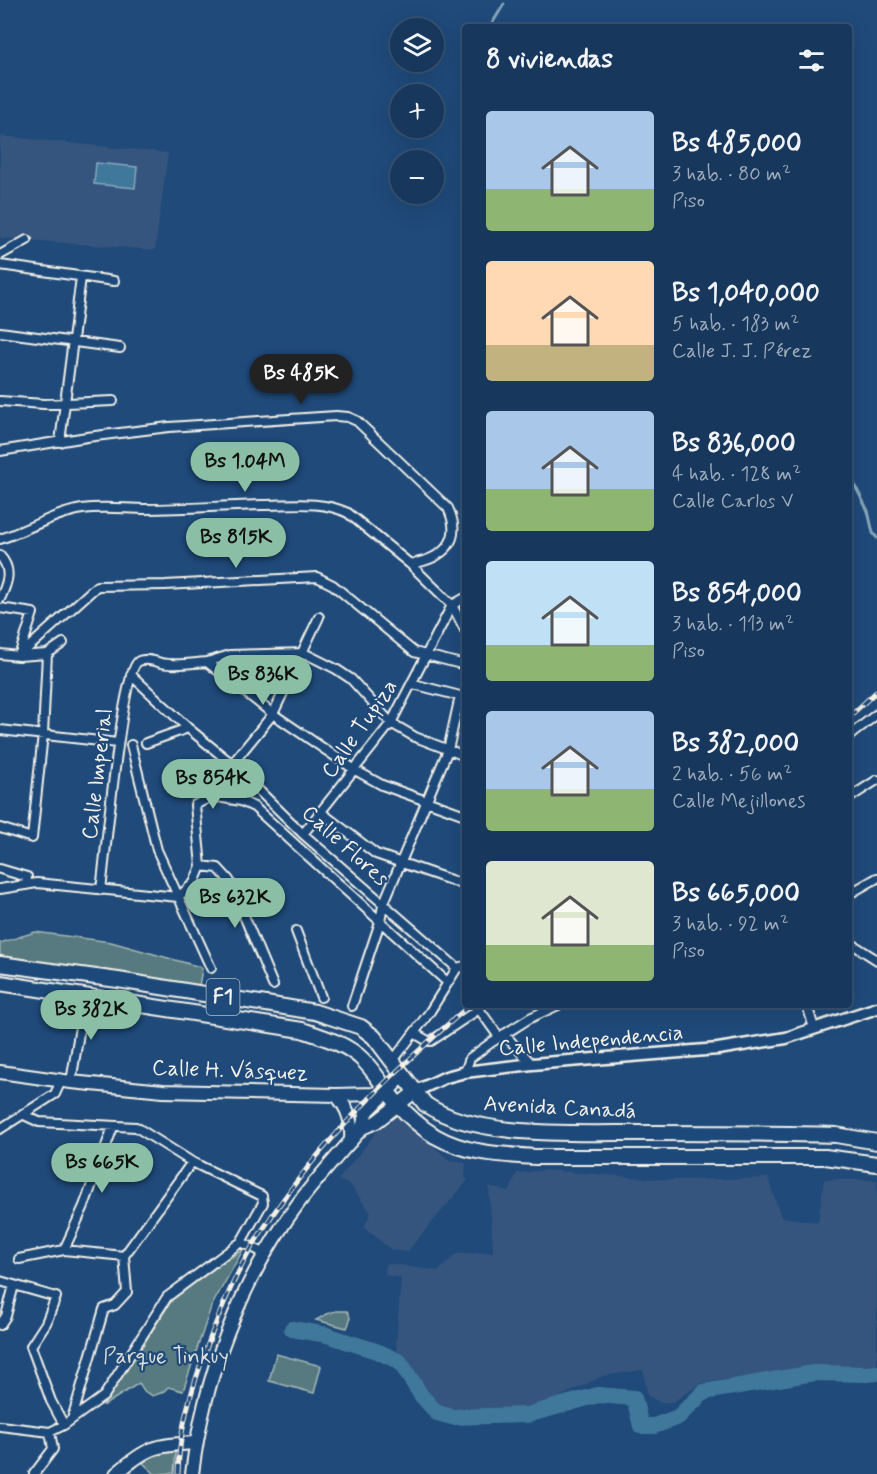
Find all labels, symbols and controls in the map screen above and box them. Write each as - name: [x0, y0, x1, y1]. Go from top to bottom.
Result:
- map controls: [390, 18, 444, 204]
- button: layers: [390, 18, 444, 72]
- text: 8 viviendas: [486, 43, 613, 77]
- icon: filters: [795, 44, 828, 77]
- button: +: [390, 84, 444, 138]
- text: Bs 485,000: [672, 127, 802, 161]
- icon: home: [534, 135, 606, 207]
- button: −: [390, 150, 444, 204]
- text: 3 hab. · 80 m²: [672, 161, 791, 188]
- text: Piso: [672, 188, 705, 215]
- text: Bs 1,040,000: [672, 277, 820, 311]
- icon: home: [534, 285, 606, 357]
- text: 5 hab. · 183 m²: [672, 311, 799, 338]
- text: Calle J. J. Pérez: [672, 338, 812, 365]
- pin: Bs 485K: [246, 354, 356, 405]
- text: Bs 485K: [264, 360, 338, 387]
- text: Bs 836,000: [672, 427, 796, 461]
- icon: home: [534, 435, 606, 507]
- pin: Bs 1.04M: [183, 442, 307, 493]
- text: Bs 1.04M: [205, 448, 285, 475]
- text: 4 hab. · 128 m²: [672, 461, 801, 488]
- text: Calle Carlos V: [672, 488, 794, 515]
- pin: Bs 815K: [181, 518, 291, 569]
- text: Bs 815K: [200, 524, 272, 551]
- text: Bs 854,000: [672, 577, 802, 611]
- icon: home: [534, 585, 606, 657]
- text: 3 hab. · 113 m²: [672, 611, 794, 638]
- text: Piso: [672, 638, 705, 665]
- pin: Bs 836K: [208, 655, 318, 706]
- text: Bs 836K: [228, 661, 298, 688]
- street label: Calle Tupiza: [316, 674, 404, 784]
- street label: Calle Imperial: [76, 707, 120, 841]
- text: Bs 382,000: [672, 727, 799, 761]
- icon: home: [534, 735, 606, 807]
- pin: Bs 854K: [158, 759, 268, 810]
- text: 2 hab. · 56 m²: [672, 761, 792, 788]
- text: Bs 854K: [176, 765, 250, 792]
- text: Calle Mejillones: [672, 788, 805, 815]
- street label: Calle Flores: [295, 799, 395, 893]
- text: Bs 665,000: [672, 877, 800, 911]
- pin: Bs 632K: [180, 878, 290, 929]
- text: Bs 632K: [199, 884, 271, 911]
- icon: home: [534, 885, 606, 957]
- text: 3 hab. · 92 m²: [672, 911, 789, 938]
- text: Piso: [672, 938, 705, 965]
- road number: F1: [206, 979, 240, 1015]
- pin: Bs 382K: [36, 990, 146, 1041]
- text: Bs 382K: [54, 996, 128, 1023]
- street label: Calle Independencia: [498, 1019, 684, 1063]
- street label: Calle H. Vásquez: [151, 1054, 309, 1088]
- street label: Avenida Canadá: [483, 1090, 637, 1126]
- pin: Bs 665K: [47, 1143, 157, 1194]
- text: Bs 665K: [65, 1149, 139, 1176]
- park label: Parque Tinkuy: [103, 1343, 229, 1371]

